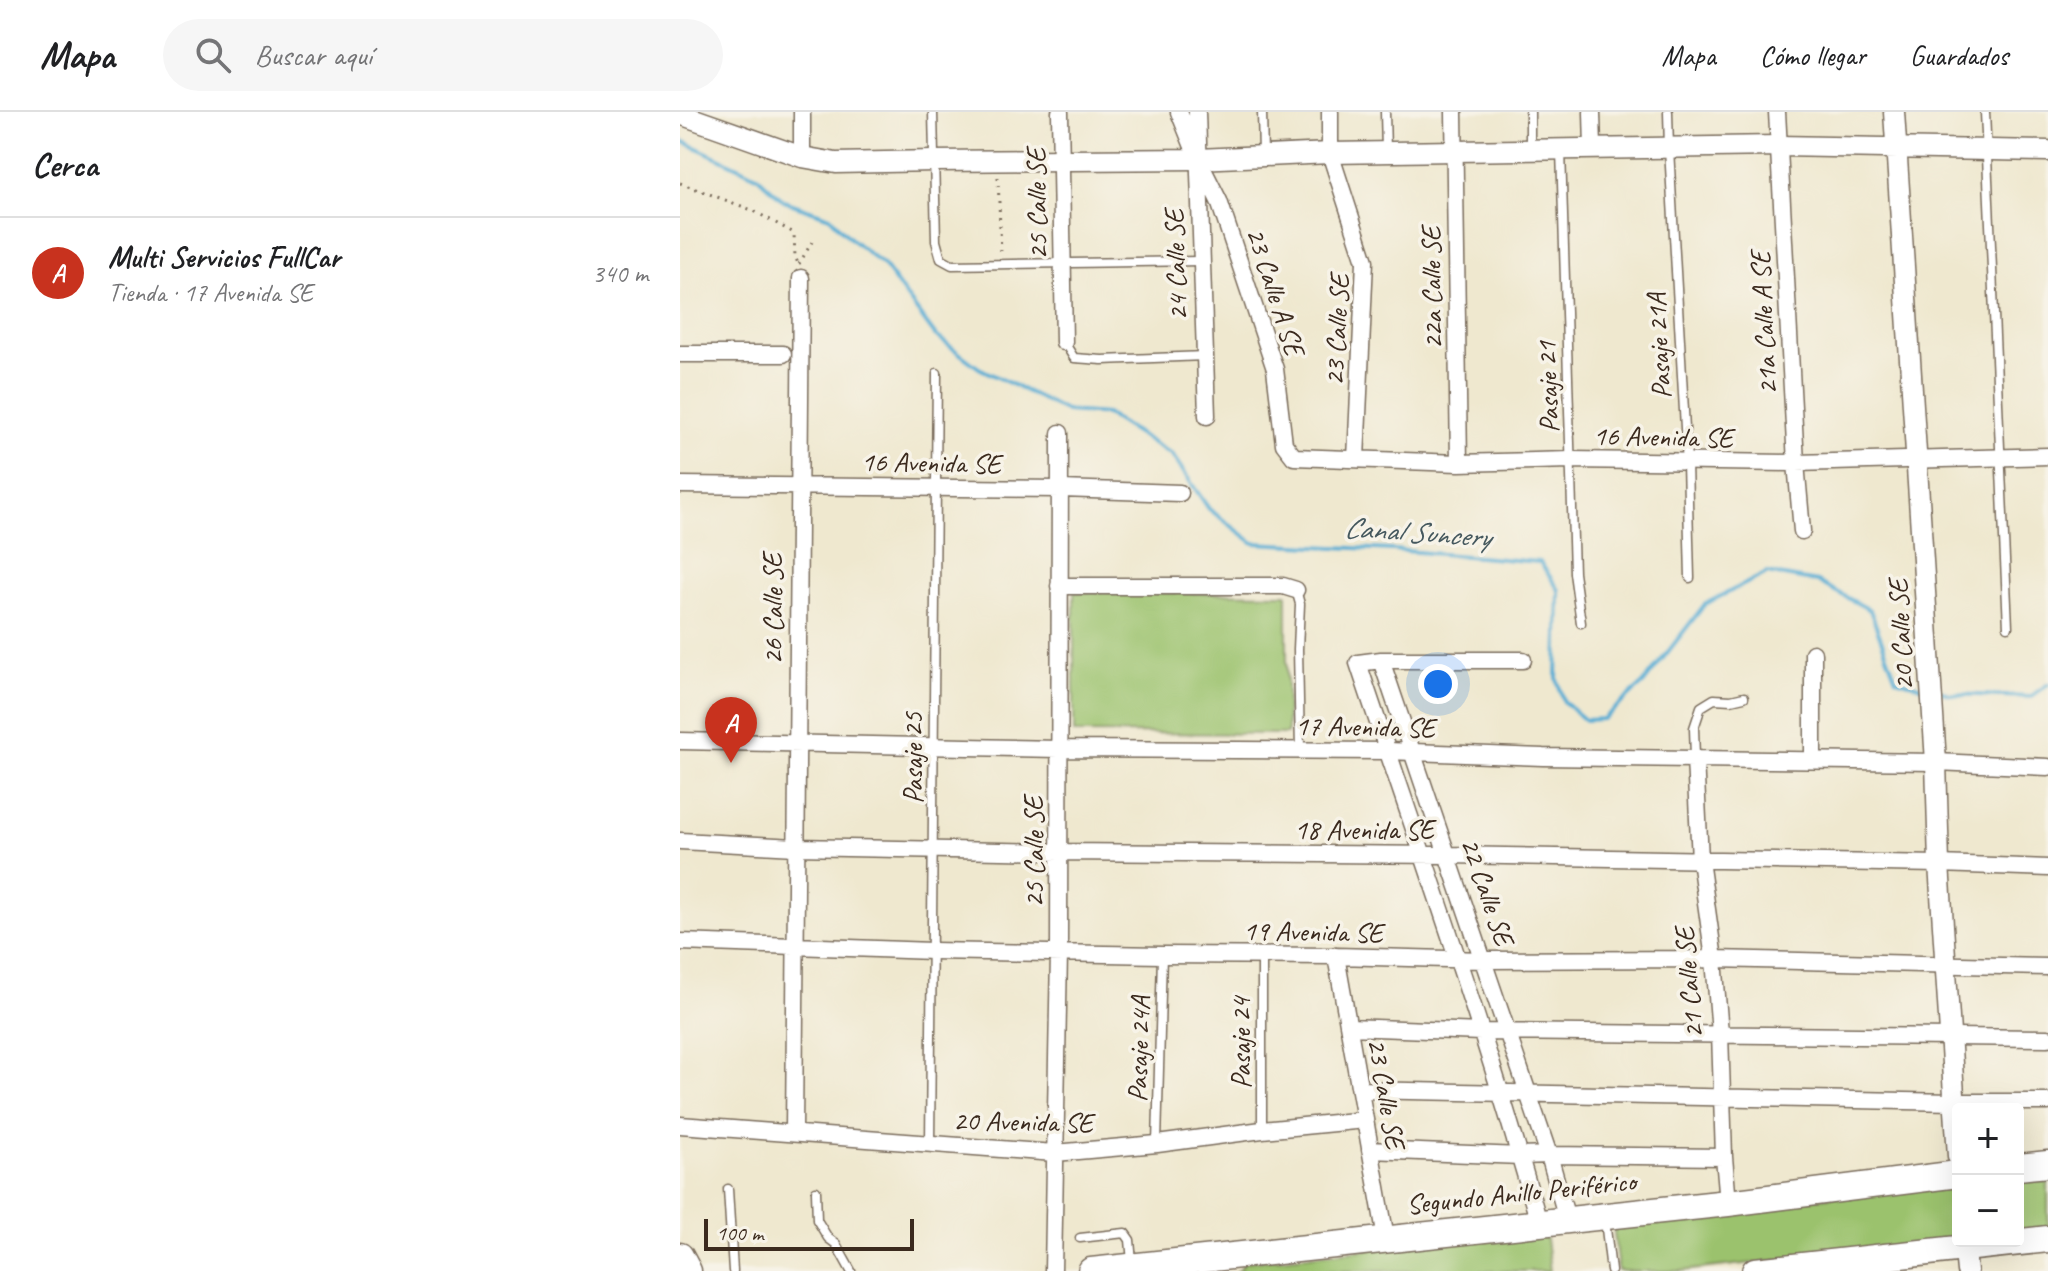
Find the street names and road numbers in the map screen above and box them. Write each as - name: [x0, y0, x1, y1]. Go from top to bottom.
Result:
- street label: 25 Calle SE: [1018, 145, 1055, 260]
- street label: 24 Calle SE: [1156, 206, 1195, 321]
- street label: 23 Calle A SE: [1238, 223, 1314, 363]
- street label: 22a Calle SE: [1413, 223, 1450, 349]
- street label: 21a Calle A SE: [1742, 247, 1785, 396]
- street label: 23 Calle SE: [1316, 270, 1357, 386]
- street label: Pasaje 21A: [1638, 290, 1679, 400]
- street label: Pasaje 21: [1528, 339, 1567, 433]
- street label: 16 Avenida SE: [1593, 418, 1736, 455]
- street label: 16 Avenida SE: [861, 444, 1004, 481]
- street label: 26 Calle SE: [755, 550, 790, 665]
- street label: 20 Calle SE: [1880, 575, 1921, 691]
- street label: 17 Avenida SE: [1295, 708, 1438, 745]
- street label: Pasaje 25: [895, 711, 930, 804]
- street label: 25 Calle SE: [1016, 793, 1051, 908]
- street label: 18 Avenida SE: [1294, 812, 1437, 847]
- street label: 22 Calle SE: [1453, 833, 1523, 952]
- street label: 19 Avenida SE: [1243, 913, 1386, 950]
- street label: 21 Calle SE: [1666, 923, 1711, 1040]
- street label: Pasaje 24A: [1119, 994, 1158, 1102]
- street label: Pasaje 24: [1223, 995, 1258, 1089]
- street label: 23 Calle SE: [1360, 1035, 1414, 1154]
- street label: 20 Avenida SE: [953, 1103, 1096, 1140]
- street label: Segundo Anillo Periférico: [1405, 1163, 1641, 1222]

